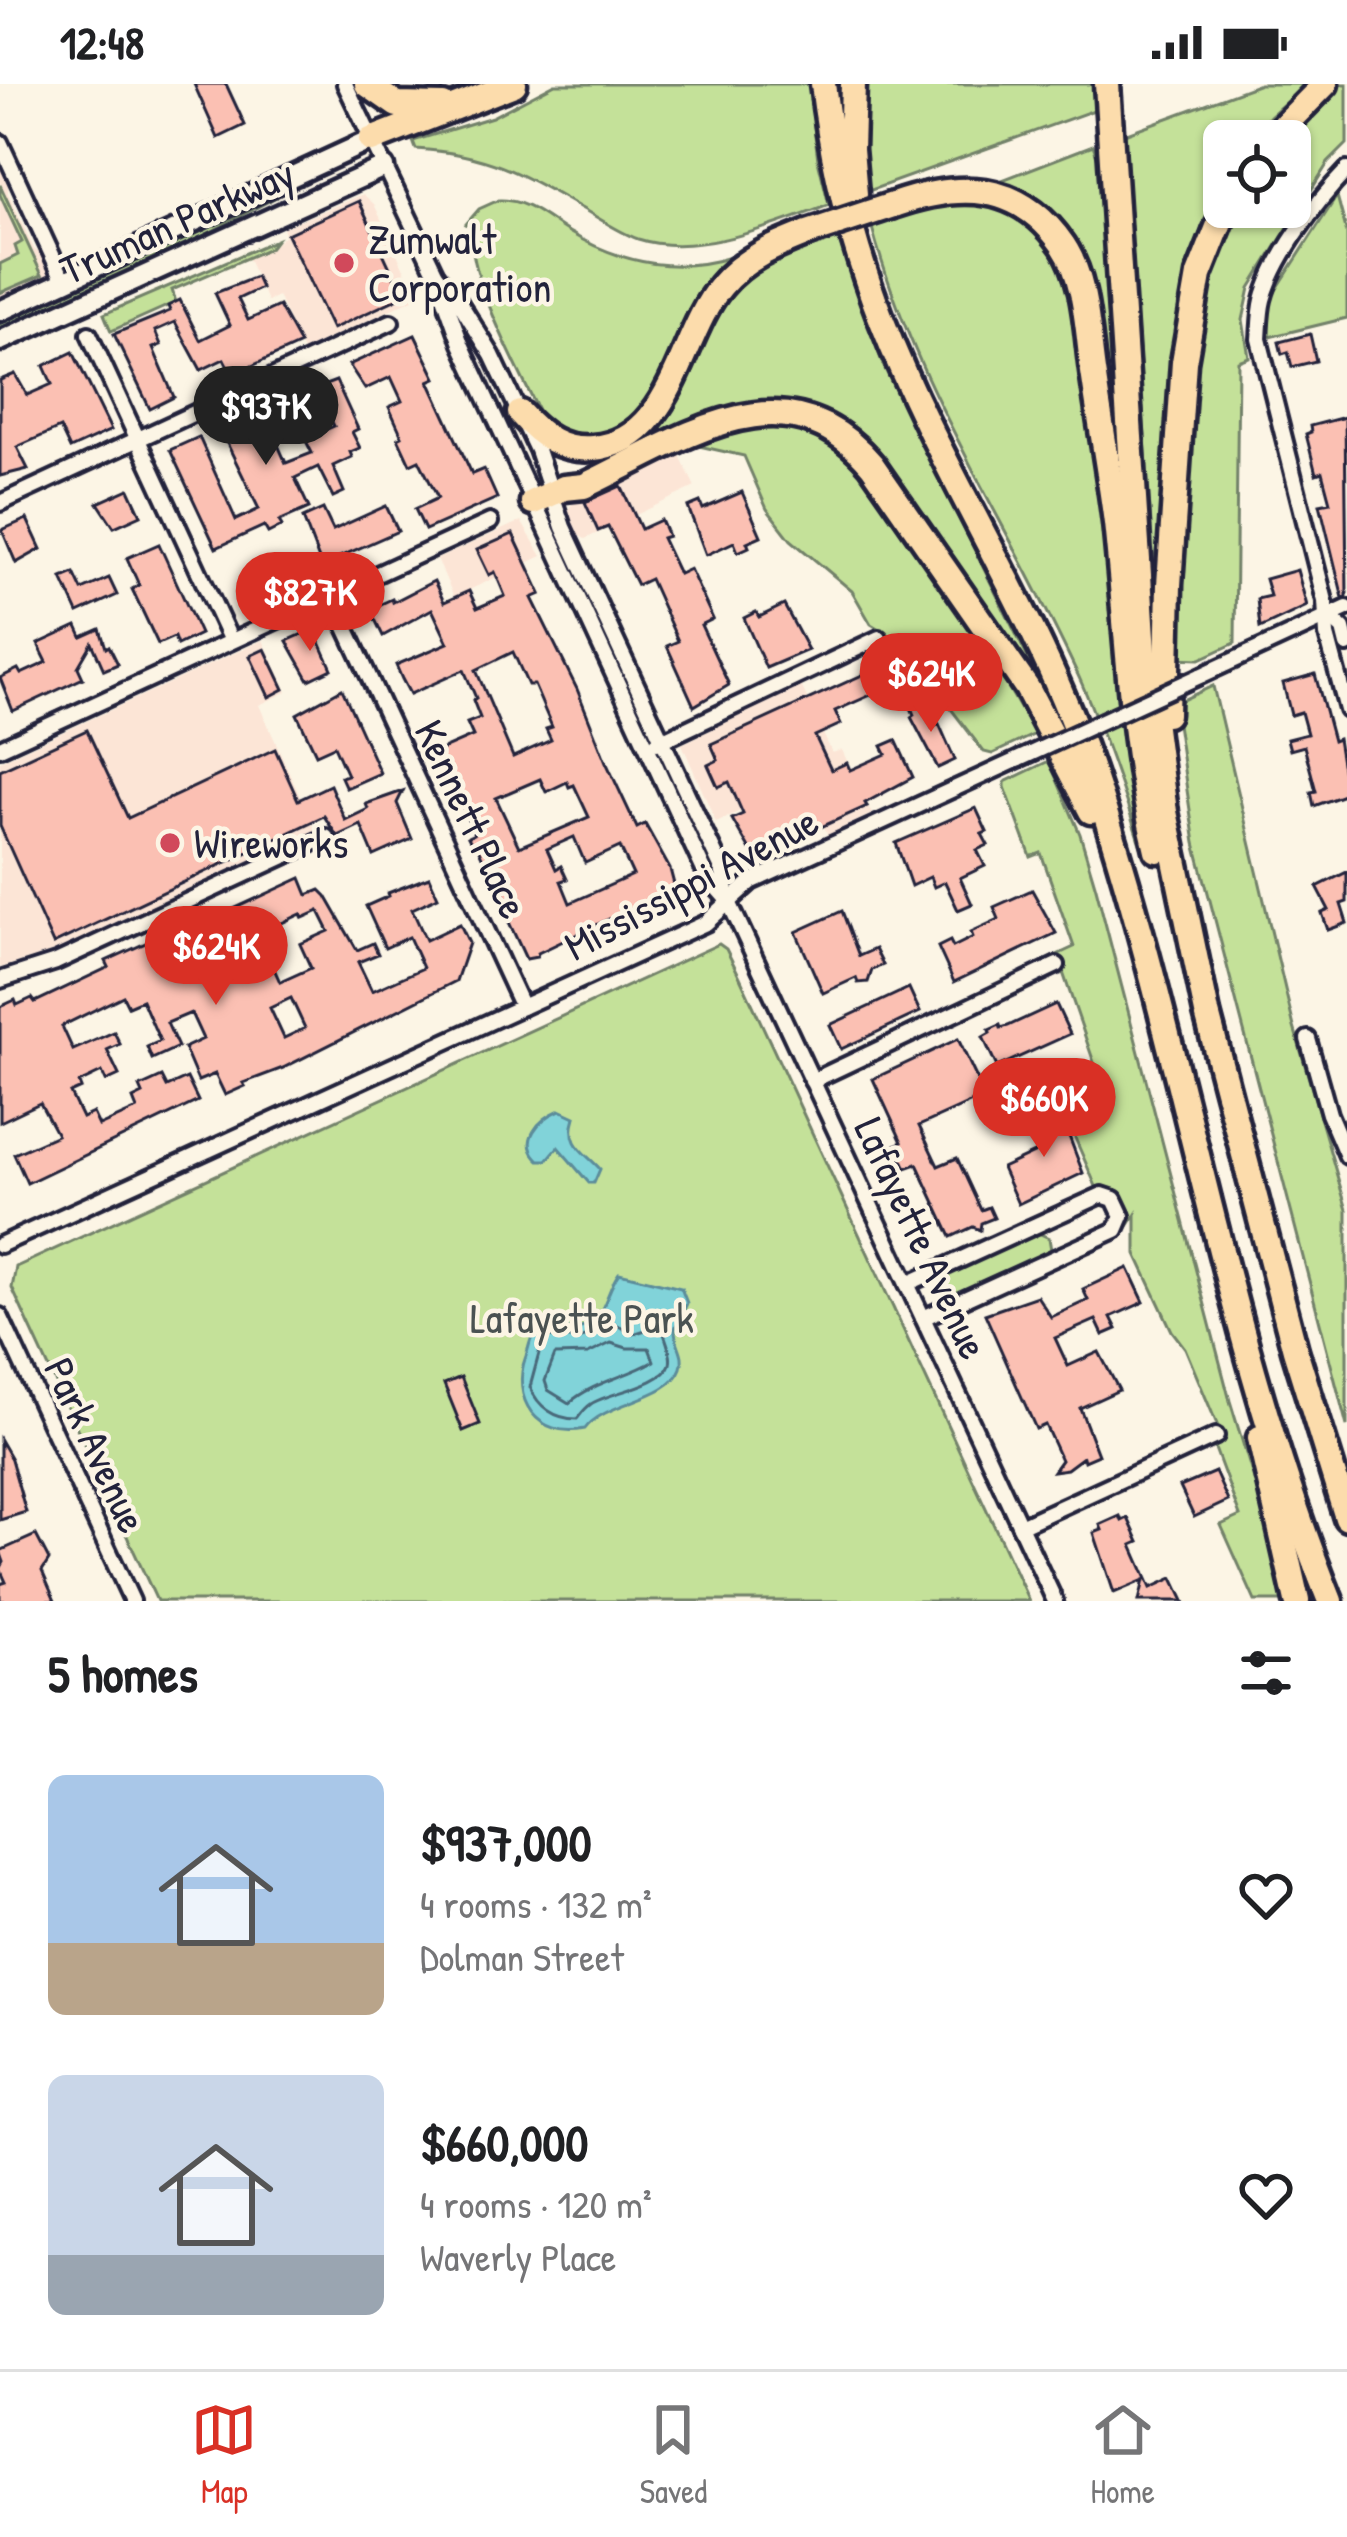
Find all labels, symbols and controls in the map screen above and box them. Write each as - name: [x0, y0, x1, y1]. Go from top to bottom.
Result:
- text: 12:48: [60, 12, 144, 73]
- map controls: [1203, 120, 1311, 228]
- button: locate: [1203, 120, 1311, 228]
- street label: Truman Parkway: [51, 144, 303, 297]
- place label: Zumwalt Corporation: [368, 210, 551, 315]
- marker: Zumwalt Corporation: [331, 250, 357, 276]
- pin: $937K: [182, 366, 350, 468]
- text: $937K: [220, 378, 312, 431]
- pin: $827K: [226, 552, 394, 654]
- text: $827K: [263, 564, 357, 617]
- pin: $624K: [847, 633, 1015, 735]
- text: $624K: [887, 645, 975, 698]
- street label: Kennett Place: [402, 710, 543, 927]
- street label: Mississippi Avenue: [554, 792, 828, 973]
- place label: Wireworks: [194, 814, 348, 871]
- marker: Wireworks: [157, 830, 183, 856]
- pin: $624K: [132, 906, 300, 1008]
- text: $624K: [172, 918, 260, 971]
- pin: $660K: [960, 1058, 1128, 1160]
- text: $660K: [1000, 1070, 1088, 1123]
- street label: Lafayette Avenue: [842, 1108, 1003, 1368]
- park label: Lafayette Park: [470, 1289, 694, 1346]
- street label: Park Avenue: [31, 1348, 162, 1541]
- text: 5 homes: [48, 1639, 198, 1708]
- icon: filters: [1233, 1640, 1299, 1706]
- text: $937,000: [420, 1808, 592, 1877]
- icon: home: [144, 1823, 288, 1967]
- icon: heart: [1233, 1862, 1299, 1928]
- text: 4 rooms · 132 m²: [420, 1877, 652, 1930]
- text: Dolman Street: [420, 1930, 624, 1983]
- text: $660,000: [420, 2108, 588, 2177]
- icon: home: [144, 2123, 288, 2267]
- icon: heart: [1233, 2162, 1299, 2228]
- text: 4 rooms · 120 m²: [420, 2177, 652, 2230]
- text: Waverly Place: [420, 2230, 616, 2283]
- tab: Map: [191, 2397, 257, 2513]
- tab: Saved: [640, 2397, 707, 2513]
- tab: Home: [1090, 2397, 1156, 2513]

